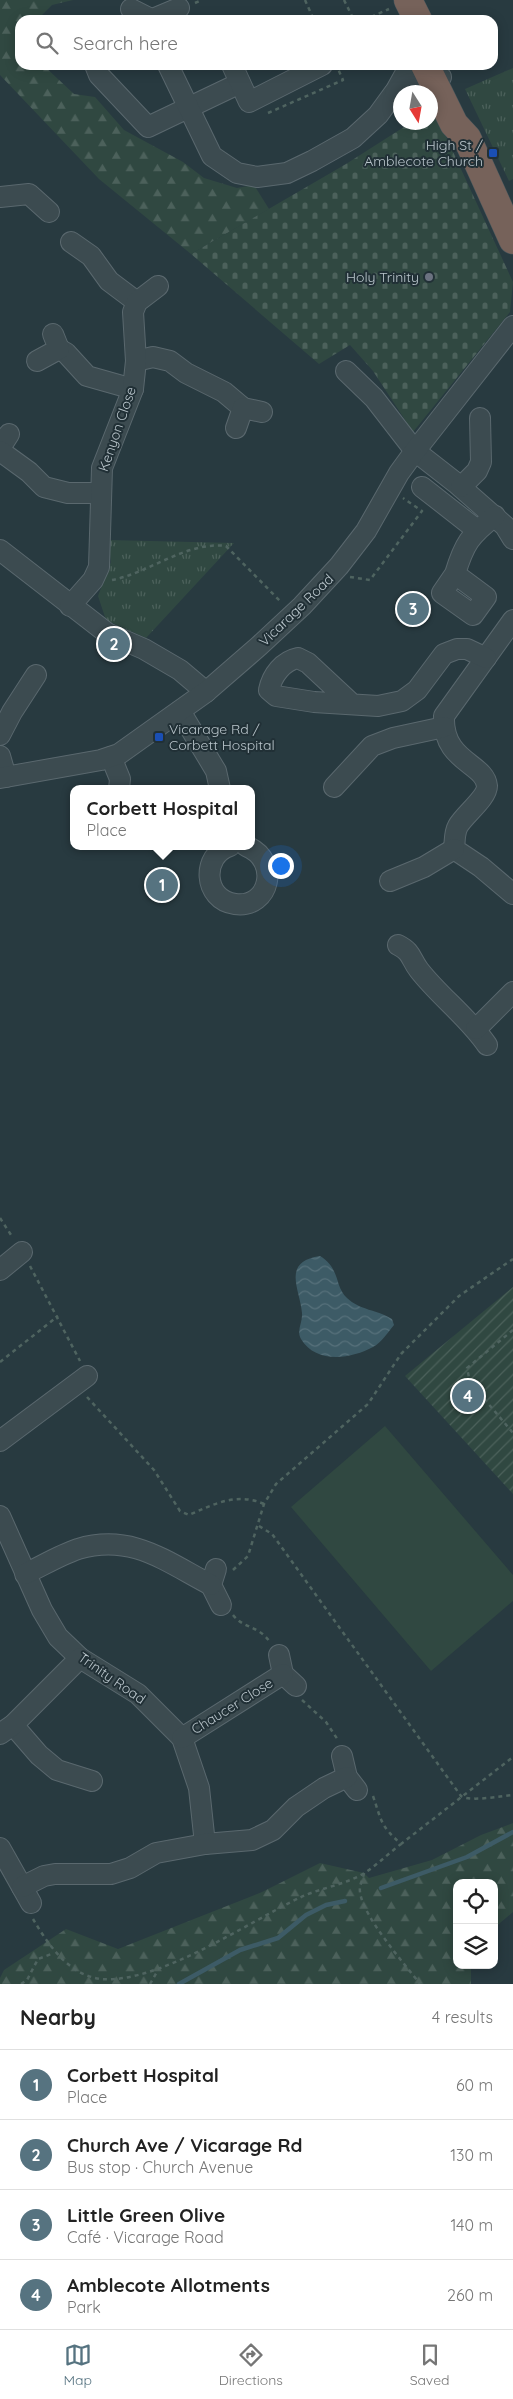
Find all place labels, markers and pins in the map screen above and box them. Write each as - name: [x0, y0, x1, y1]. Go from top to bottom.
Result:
- place label: High St / Amblecote Church: [364, 136, 484, 170]
- marker: High St / Amblecote Church: [487, 147, 499, 159]
- place label: Holy Trinity: [346, 268, 419, 286]
- marker: Holy Trinity: [423, 271, 435, 283]
- pin: 3: [397, 590, 429, 628]
- pin: 2: [98, 625, 130, 663]
- place label: Vicarage Rd / Corbett Hospital: [169, 720, 275, 754]
- marker: Vicarage Rd / Corbett Hospital: [153, 731, 165, 743]
- pin: 1: [146, 866, 178, 904]
- pin: 4: [452, 1377, 484, 1415]

